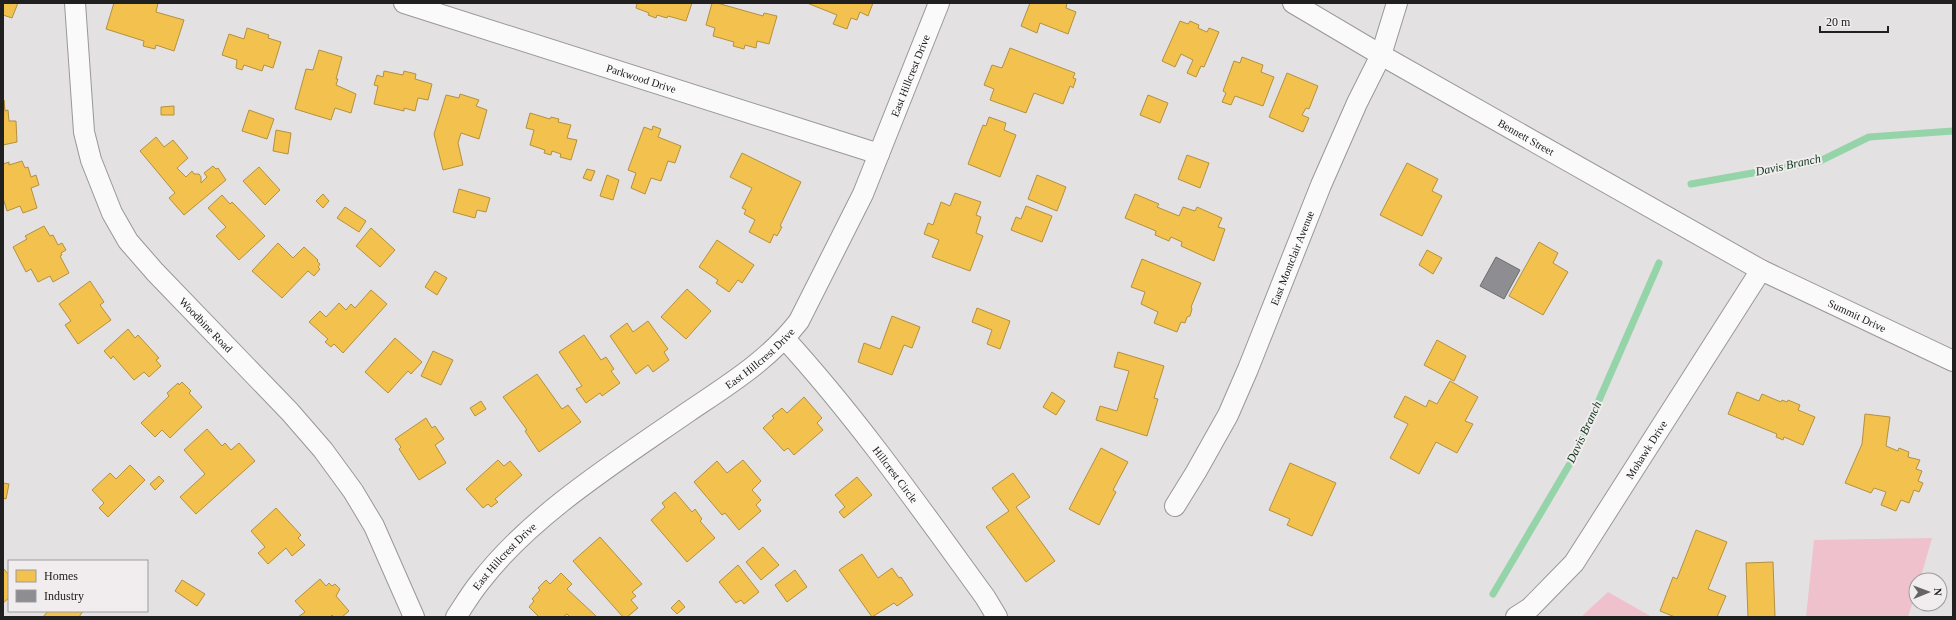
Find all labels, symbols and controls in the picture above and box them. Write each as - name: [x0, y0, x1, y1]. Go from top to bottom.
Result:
- scale bar: [1820, 8, 1888, 34]
- text: 20 m: [1826, 15, 1851, 29]
- street label: East Hillcrest Drive: [888, 33, 932, 119]
- street label: Parkwood Drive: [605, 62, 678, 95]
- street label: Bennett Street: [1496, 116, 1556, 158]
- water label: Davis Branch: [1753, 151, 1822, 179]
- street label: East Montclair Avenue: [1268, 209, 1316, 307]
- street label: Woodbine Road: [177, 295, 235, 355]
- street label: Summit Drive: [1826, 297, 1888, 334]
- street label: East Hillcrest Drive: [723, 325, 797, 391]
- water label: Davis Branch: [1563, 399, 1604, 466]
- street label: Mohawk Drive: [1623, 418, 1669, 481]
- street label: Hillcrest Circle: [870, 444, 921, 505]
- street label: East Hillcrest Drive: [470, 520, 539, 592]
- legend: [8, 560, 148, 612]
- text: Homes: [44, 569, 78, 583]
- north arrow: [1908, 572, 1948, 612]
- text: N: [1932, 588, 1944, 596]
- text: Industry: [44, 589, 84, 603]

